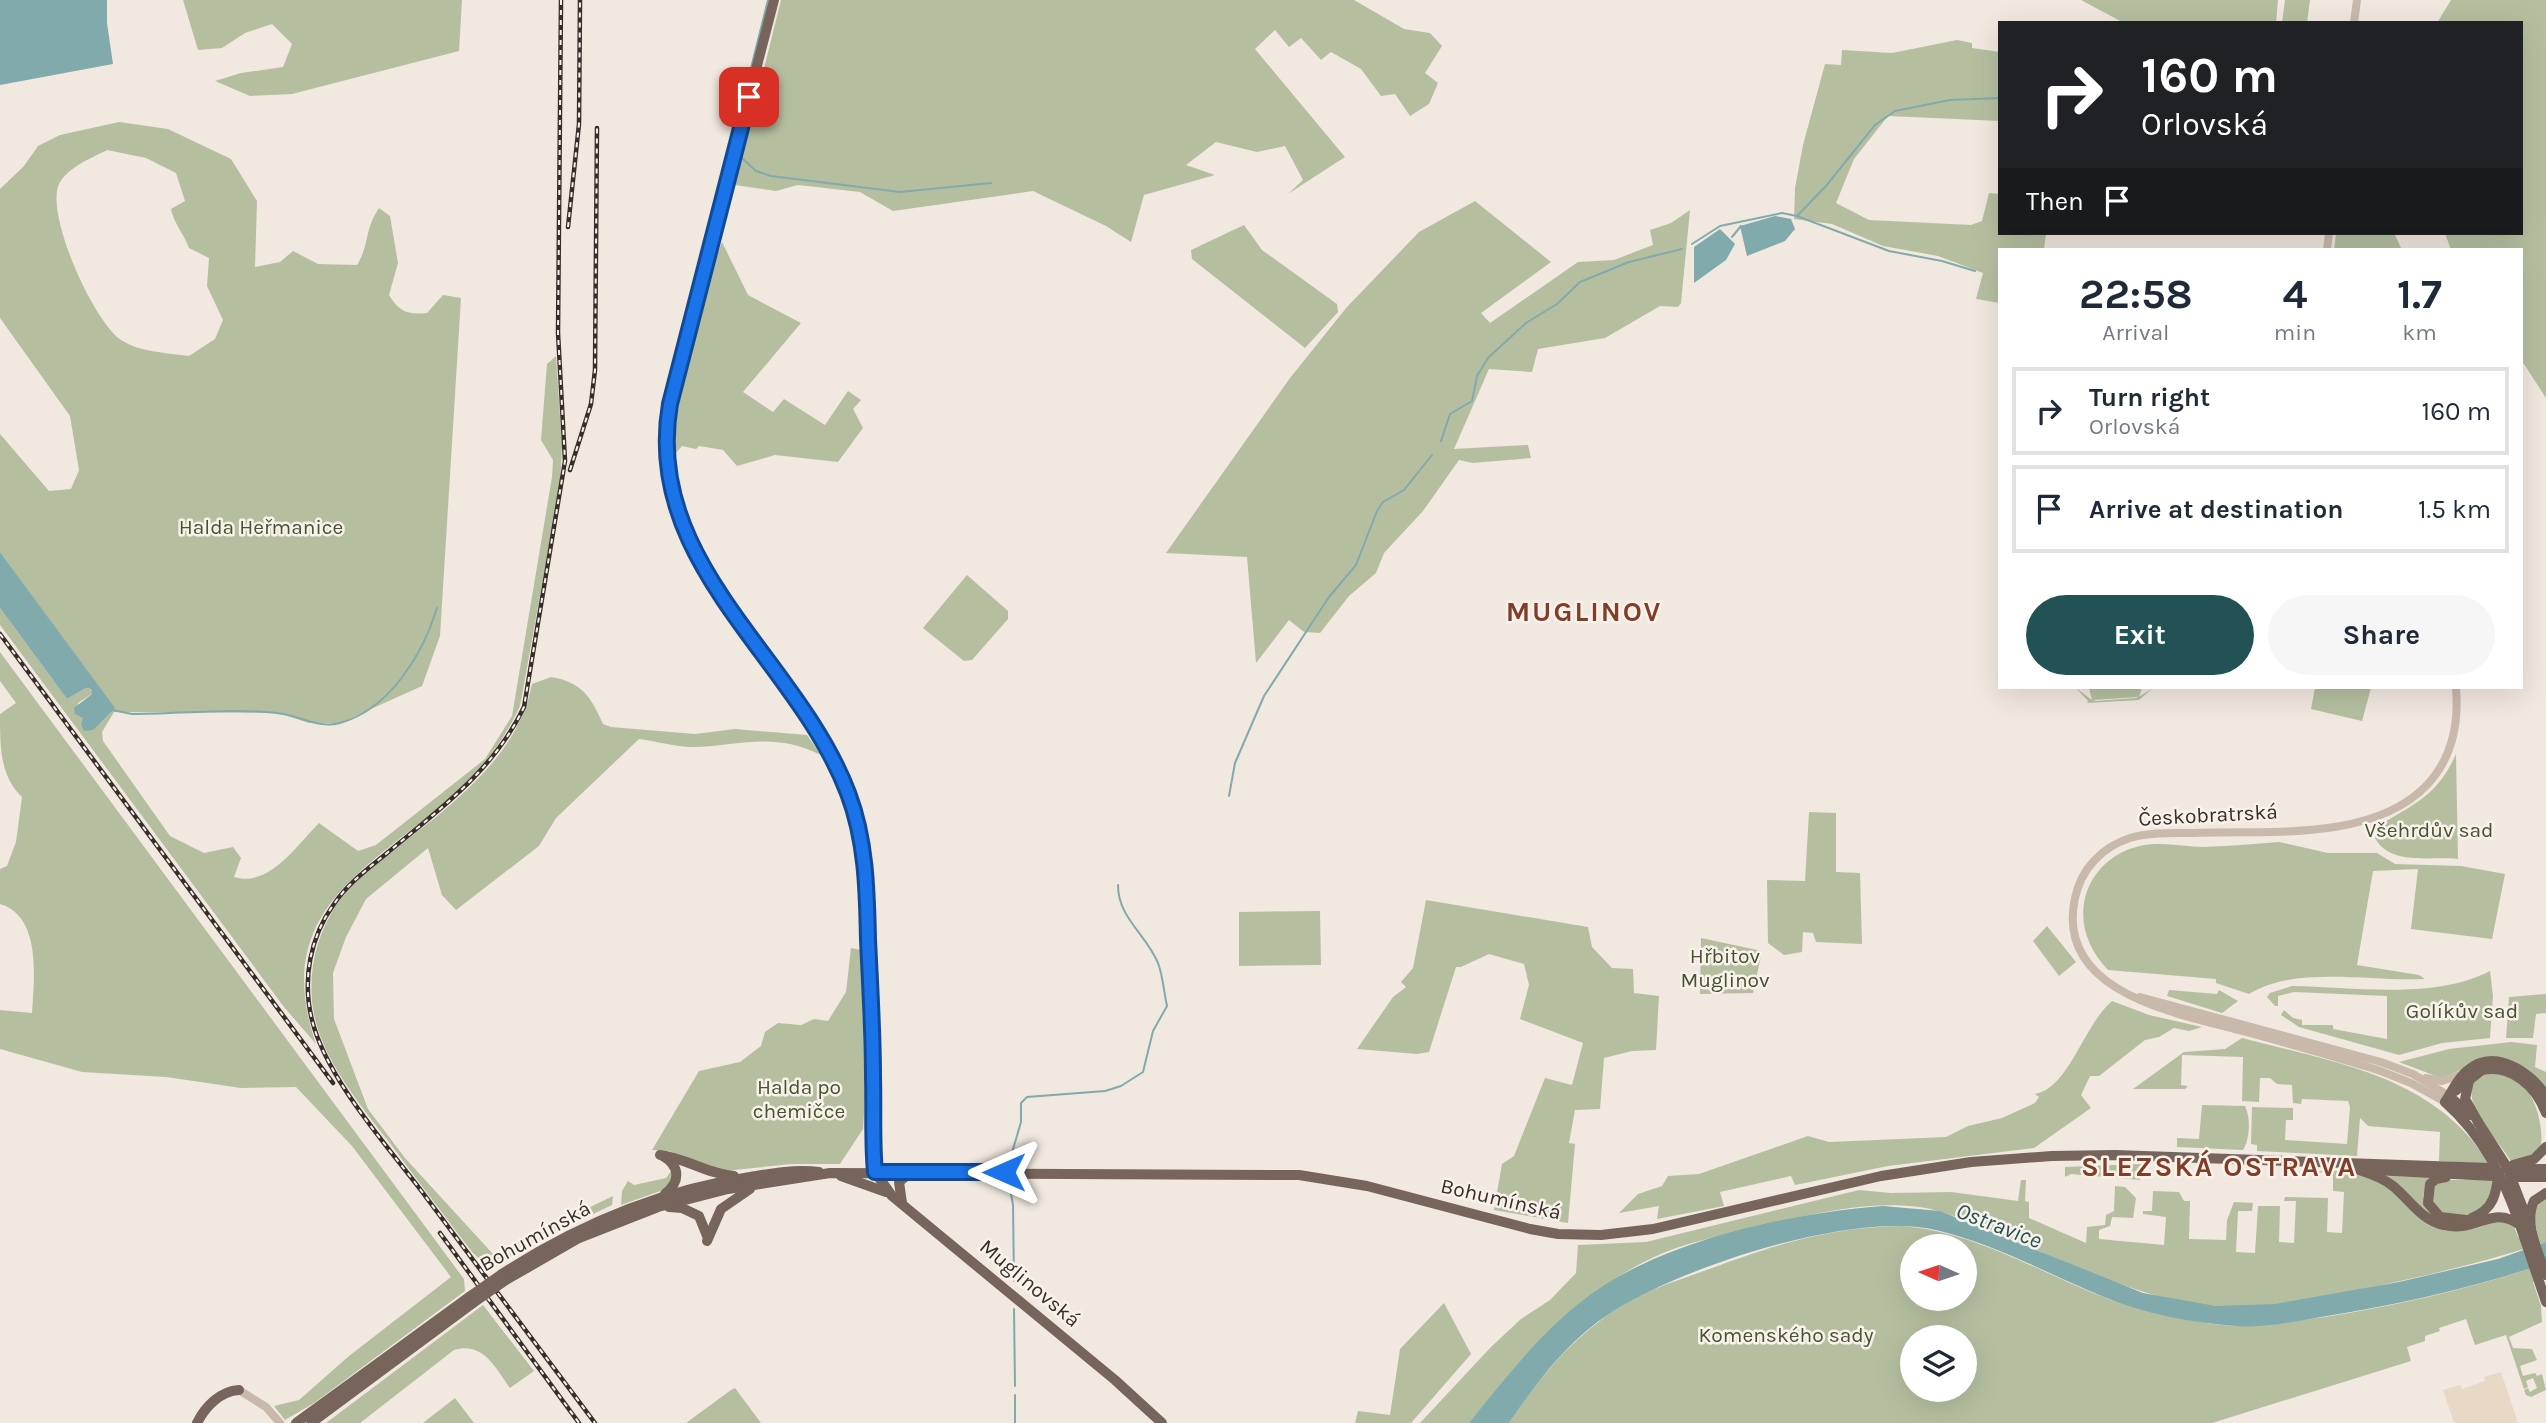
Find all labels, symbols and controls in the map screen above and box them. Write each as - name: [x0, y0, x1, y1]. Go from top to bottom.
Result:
- text: 160 m: [2141, 47, 2278, 104]
- icon: right: [2026, 49, 2117, 140]
- pin: [719, 67, 779, 127]
- icon: arrive: [730, 78, 768, 116]
- text: Orlovská: [2141, 106, 2268, 143]
- icon: arrive: [2098, 182, 2136, 220]
- text: Then: [2026, 186, 2084, 217]
- text: 22:58: [2079, 269, 2193, 319]
- text: 4: [2282, 269, 2307, 319]
- text: 1.7: [2397, 269, 2442, 319]
- text: Arrival: [2102, 319, 2170, 346]
- text: min: [2274, 319, 2316, 346]
- text: km: [2402, 319, 2437, 346]
- text: Turn right: [2089, 382, 2210, 413]
- icon: right: [2030, 392, 2068, 430]
- text: 160 m: [2422, 396, 2491, 427]
- text: Orlovská: [2089, 413, 2180, 440]
- icon: arrive: [2030, 490, 2068, 528]
- text: Arrive at destination: [2089, 494, 2343, 525]
- text: 1.5 km: [2418, 494, 2491, 525]
- park label: Halda Heřmanice: [179, 515, 343, 539]
- district label: MUGLINOV: [1506, 595, 1662, 628]
- button: Exit: [2026, 595, 2254, 675]
- button: Share: [2268, 595, 2495, 675]
- street label: Českobratrská: [2138, 799, 2278, 831]
- park label: Všehrdův sad: [2365, 818, 2493, 842]
- park label: Hřbitov Muglinov: [1680, 944, 1770, 992]
- park label: Golíkův sad: [2406, 999, 2518, 1023]
- park label: Halda po chemičce: [753, 1075, 845, 1123]
- position arrow: [967, 1135, 1041, 1209]
- district label: SLEZSKÁ OSTRAVA: [2081, 1149, 2357, 1183]
- street label: Bohumínská: [1438, 1173, 1564, 1225]
- street label: Bohumínská: [475, 1196, 595, 1276]
- water label: Ostravice: [1952, 1197, 2046, 1254]
- street label: Muglinovská: [975, 1234, 1085, 1332]
- north arrow: [1900, 1234, 1978, 1311]
- map controls: [1900, 1234, 1977, 1402]
- park label: Komenského sady: [1699, 1323, 1874, 1347]
- button: layers: [1900, 1325, 1977, 1402]

